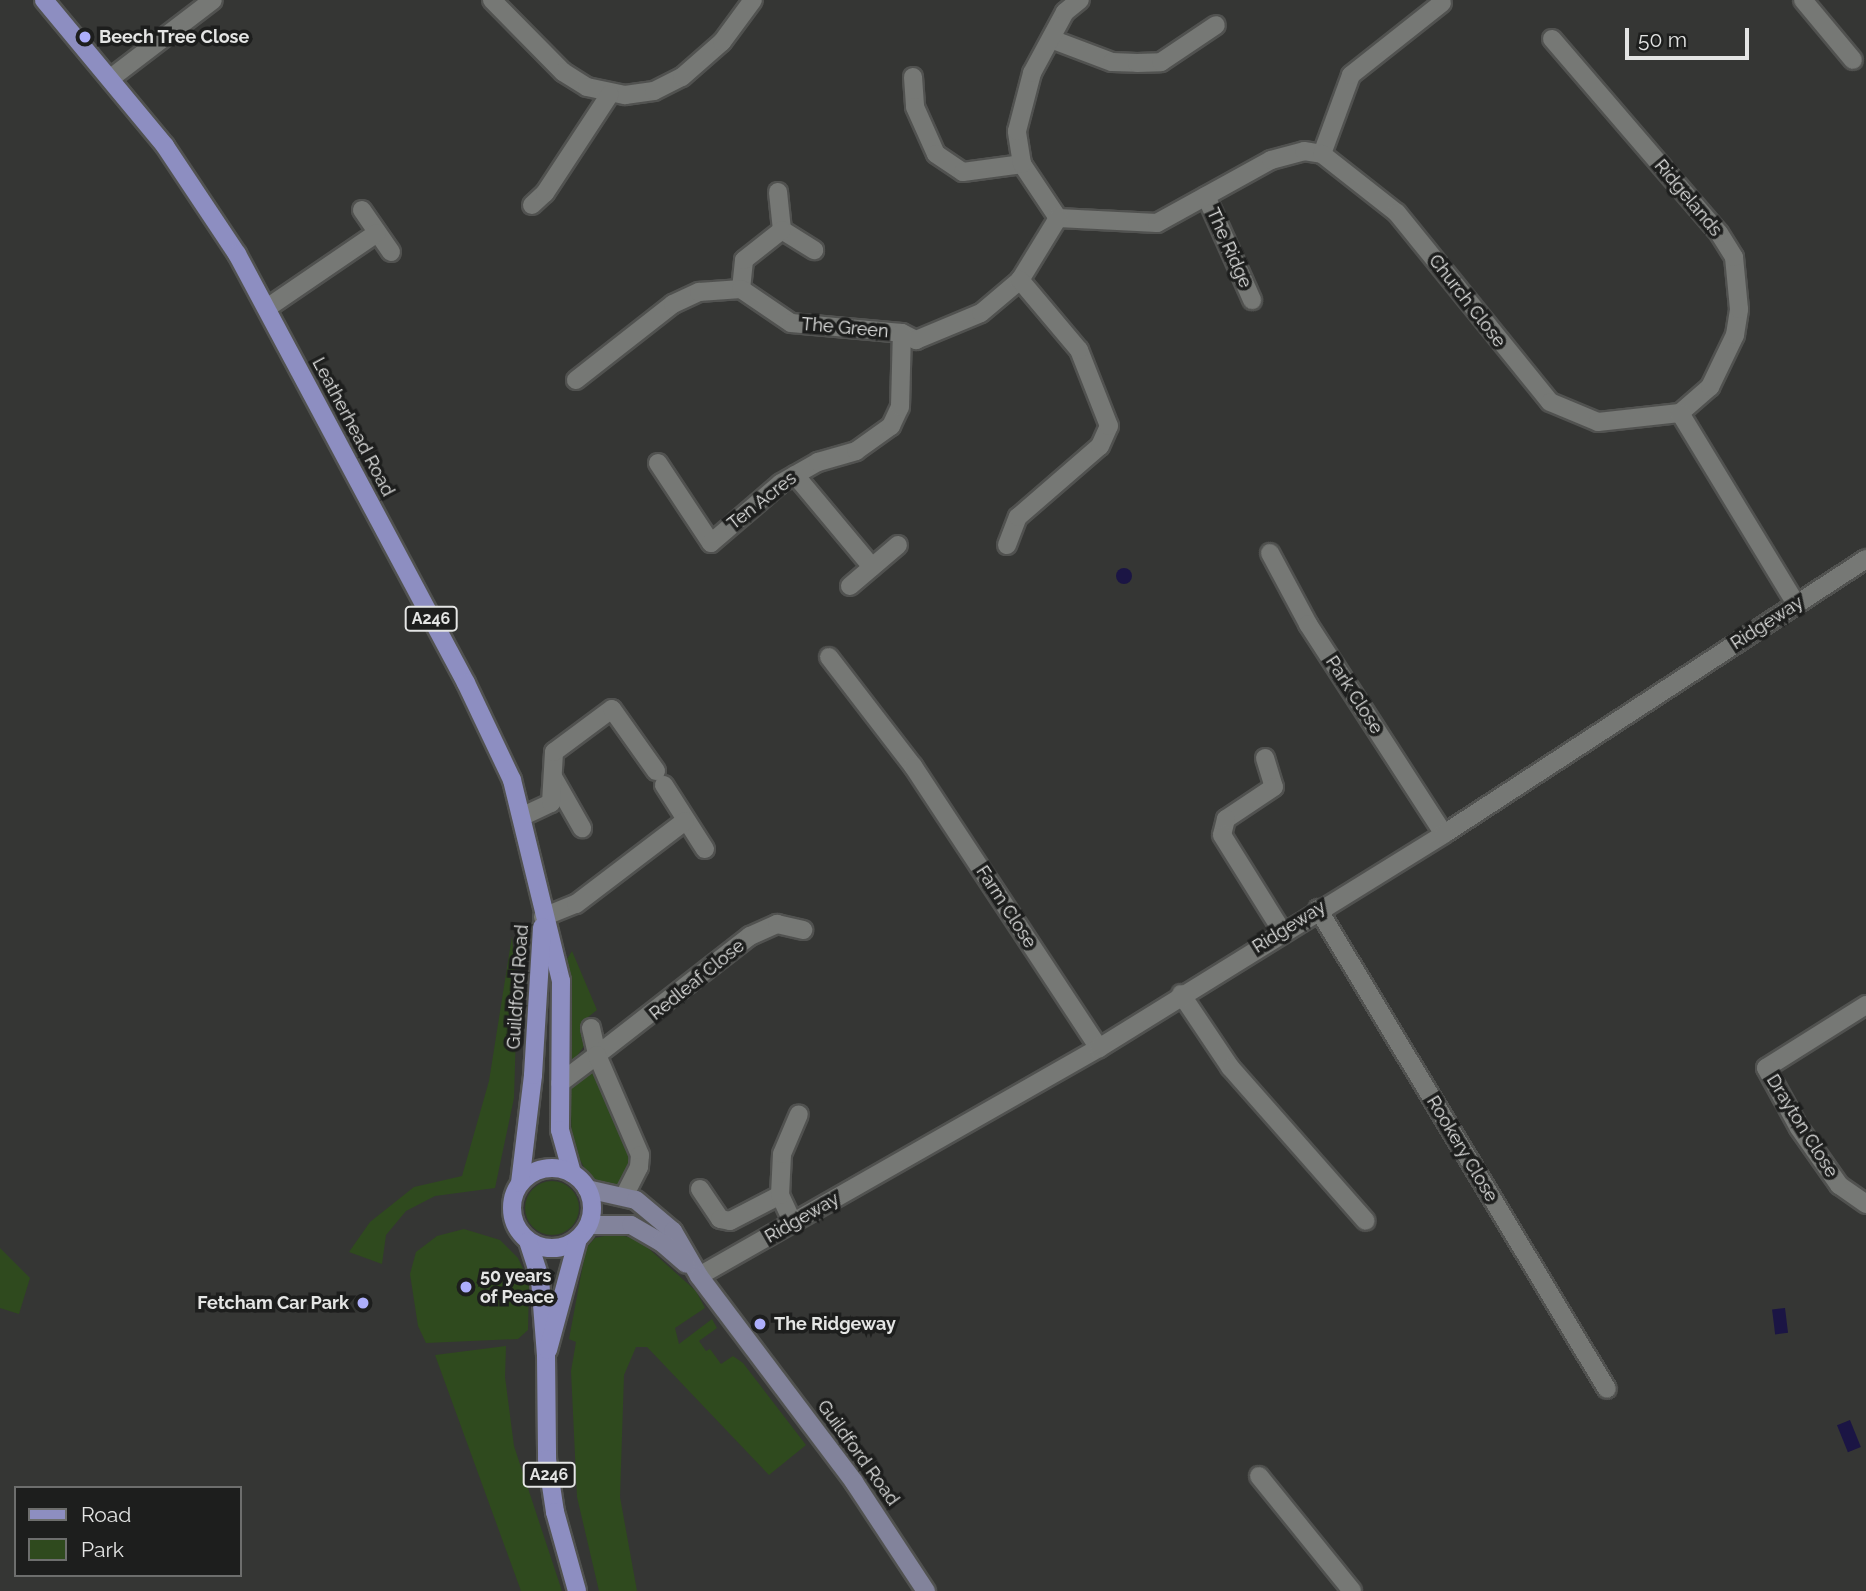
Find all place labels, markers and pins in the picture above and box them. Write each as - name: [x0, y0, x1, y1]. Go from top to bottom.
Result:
- place label: Beech Tree Close: [99, 26, 250, 48]
- marker: Beech Tree Close: [77, 29, 93, 45]
- place label: 50 years of Peace: [480, 1266, 555, 1308]
- marker: 50 years of Peace: [458, 1279, 474, 1295]
- place label: Fetcham Car Park: [197, 1292, 349, 1314]
- marker: Fetcham Car Park: [355, 1295, 371, 1311]
- place label: The Ridgeway: [774, 1313, 896, 1335]
- marker: The Ridgeway: [752, 1316, 768, 1332]

